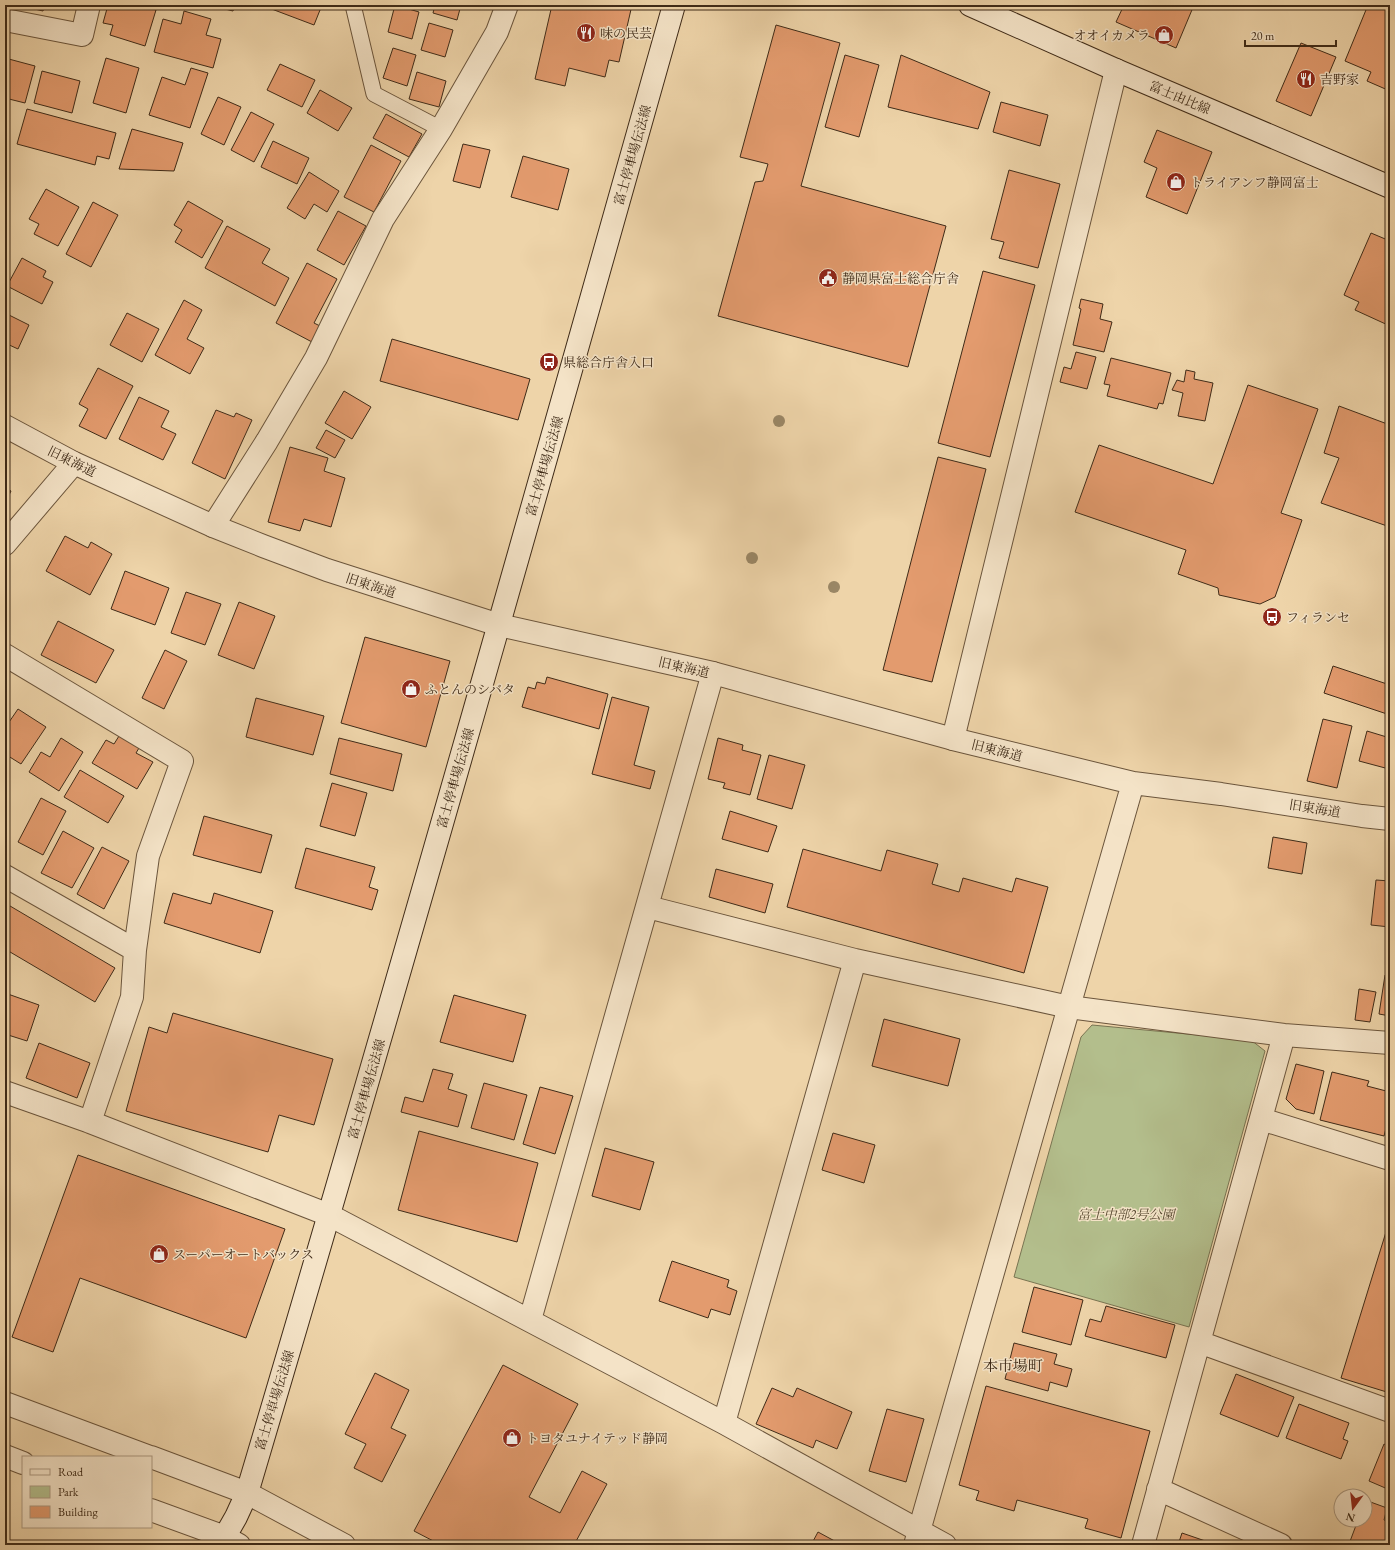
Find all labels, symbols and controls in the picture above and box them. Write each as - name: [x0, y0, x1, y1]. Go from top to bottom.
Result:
- restaurant icon: 味の民芸: [575, 22, 597, 44]
- scale bar: [1245, 22, 1336, 48]
- shop icon: オオイカメラ: [1153, 24, 1175, 46]
- place label: 味の民芸: [600, 25, 652, 42]
- place label: オオイカメラ: [1073, 27, 1150, 44]
- text: 20 m: [1251, 28, 1275, 44]
- restaurant icon: 吉野家: [1295, 68, 1317, 90]
- place label: 吉野家: [1320, 71, 1359, 88]
- street label: 富士由比線: [1147, 77, 1213, 118]
- street label: 富士停車場伝法線: [610, 103, 655, 207]
- shop icon: トライアンフ静岡富士: [1165, 171, 1187, 193]
- place label: トライアンフ静岡富士: [1190, 174, 1319, 191]
- public building icon: 静岡県富士総合庁舎: [817, 267, 839, 289]
- place label: 静岡県富士総合庁舎: [842, 270, 959, 287]
- bus stop icon: 県総合庁舎入口: [538, 351, 560, 373]
- place label: 県総合庁舎入口: [563, 354, 654, 371]
- street label: 富士停車場伝法線: [522, 414, 567, 518]
- street label: 旧東海道: [45, 442, 99, 480]
- street label: 旧東海道: [343, 569, 398, 602]
- bus stop icon: フィランセ: [1261, 606, 1283, 628]
- place label: フィランセ: [1286, 609, 1350, 626]
- street label: 旧東海道: [657, 653, 711, 682]
- shop icon: ふとんのシバタ: [400, 678, 422, 700]
- place label: ふとんのシバタ: [425, 681, 515, 698]
- street label: 富士停車場伝法線: [433, 726, 478, 830]
- street label: 旧東海道: [970, 736, 1024, 765]
- street label: 旧東海道: [1288, 796, 1342, 821]
- street label: 富士停車場伝法線: [344, 1037, 389, 1141]
- park label: 富士中部2号公園: [1077, 1206, 1177, 1223]
- shop icon: スーパーオートバックス: [148, 1243, 170, 1265]
- place label: スーパーオートバックス: [173, 1246, 314, 1263]
- street label: 富士停車場伝法線: [251, 1348, 298, 1452]
- district label: 本市場町: [983, 1356, 1043, 1375]
- shop icon: トヨタユナイテッド静岡: [501, 1427, 523, 1449]
- place label: トヨタユナイテッド静岡: [526, 1430, 668, 1447]
- legend: [22, 1456, 152, 1528]
- text: Road: [58, 1464, 84, 1480]
- text: Park: [58, 1484, 79, 1500]
- north arrow: [1333, 1488, 1373, 1528]
- text: Building: [58, 1504, 99, 1520]
- text: N: [1344, 1510, 1357, 1526]

